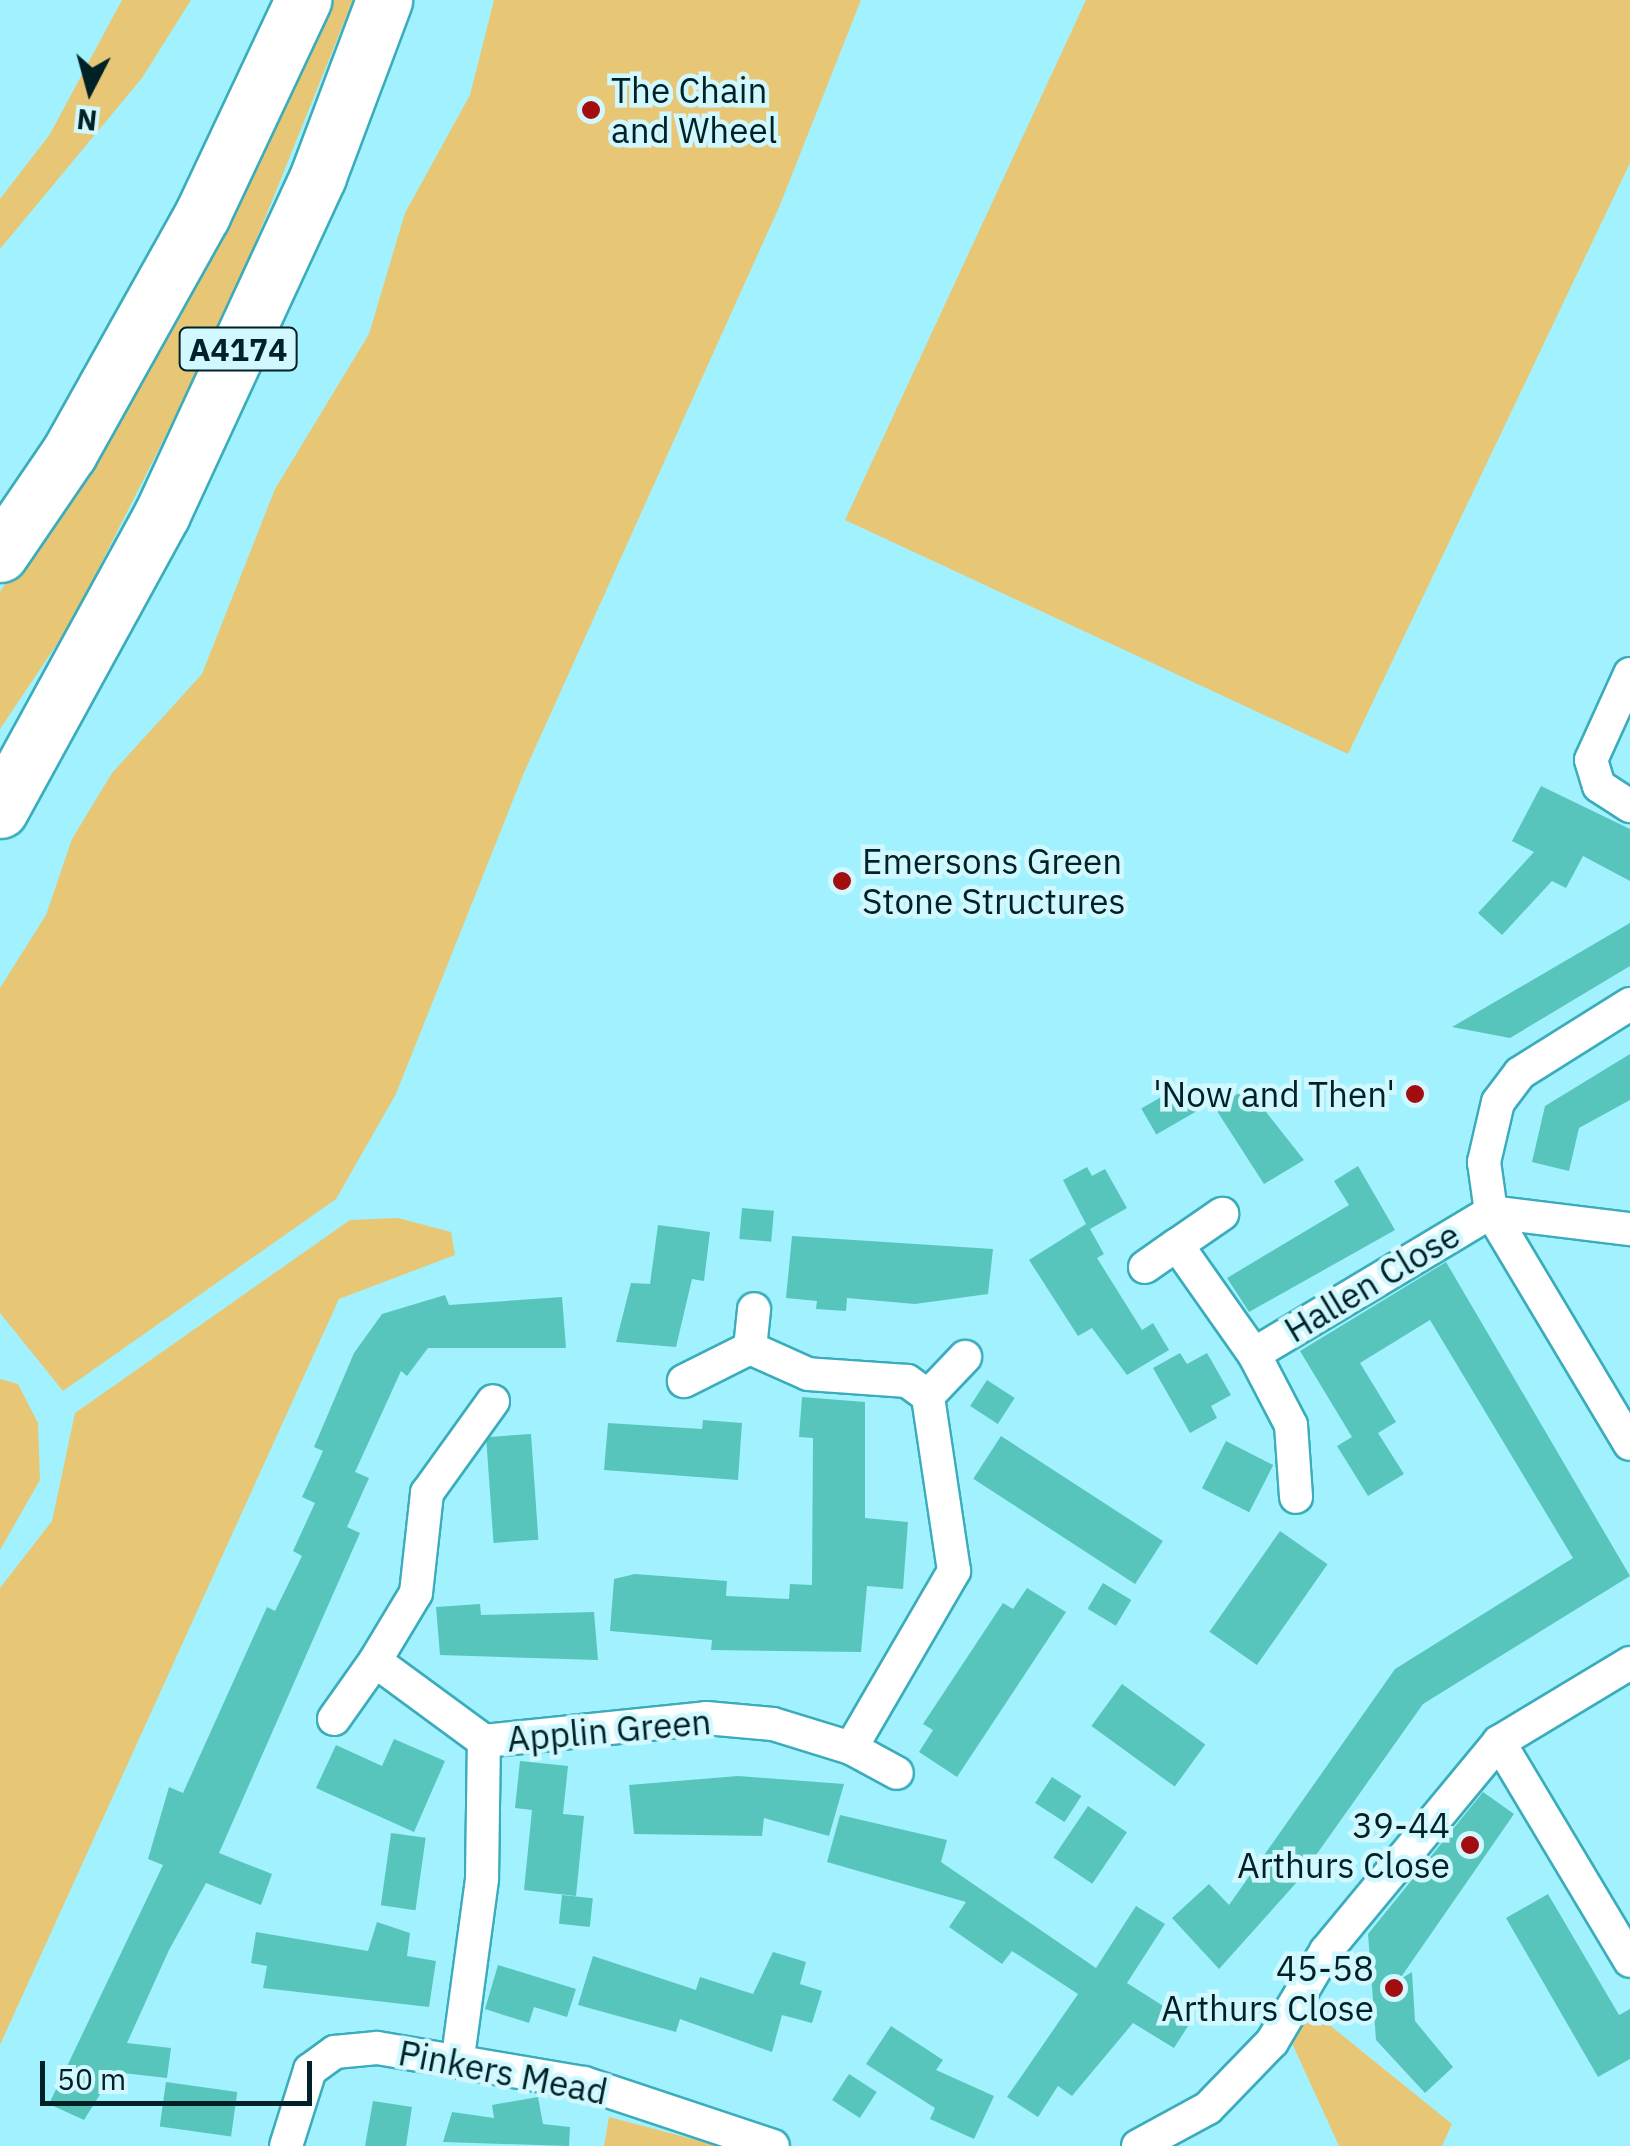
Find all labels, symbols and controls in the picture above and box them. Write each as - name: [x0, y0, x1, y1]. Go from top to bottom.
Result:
- north arrow: [40, 40, 140, 140]
- place label: The Chain and Wheel: [611, 69, 777, 151]
- marker: The Chain and Wheel: [580, 99, 602, 121]
- text: N: [75, 101, 99, 140]
- road number: A4174: [178, 322, 298, 376]
- place label: Emersons Green Stone Structures: [862, 840, 1125, 922]
- marker: Emersons Green Stone Structures: [831, 870, 853, 892]
- place label: 'Now and Then': [1153, 1073, 1395, 1115]
- marker: 'Now and Then': [1404, 1083, 1426, 1105]
- street label: Hallen Close: [1277, 1213, 1467, 1351]
- street label: Applin Green: [505, 1700, 713, 1760]
- place label: 39-44 Arthurs Close: [1237, 1804, 1450, 1886]
- marker: 39-44 Arthurs Close: [1459, 1834, 1481, 1856]
- place label: 45-58 Arthurs Close: [1161, 1947, 1374, 2029]
- marker: 45-58 Arthurs Close: [1383, 1977, 1405, 1999]
- street label: Pinkers Mead: [395, 2031, 611, 2113]
- scale bar: [45, 2041, 318, 2103]
- text: 50 m: [57, 2059, 126, 2098]

